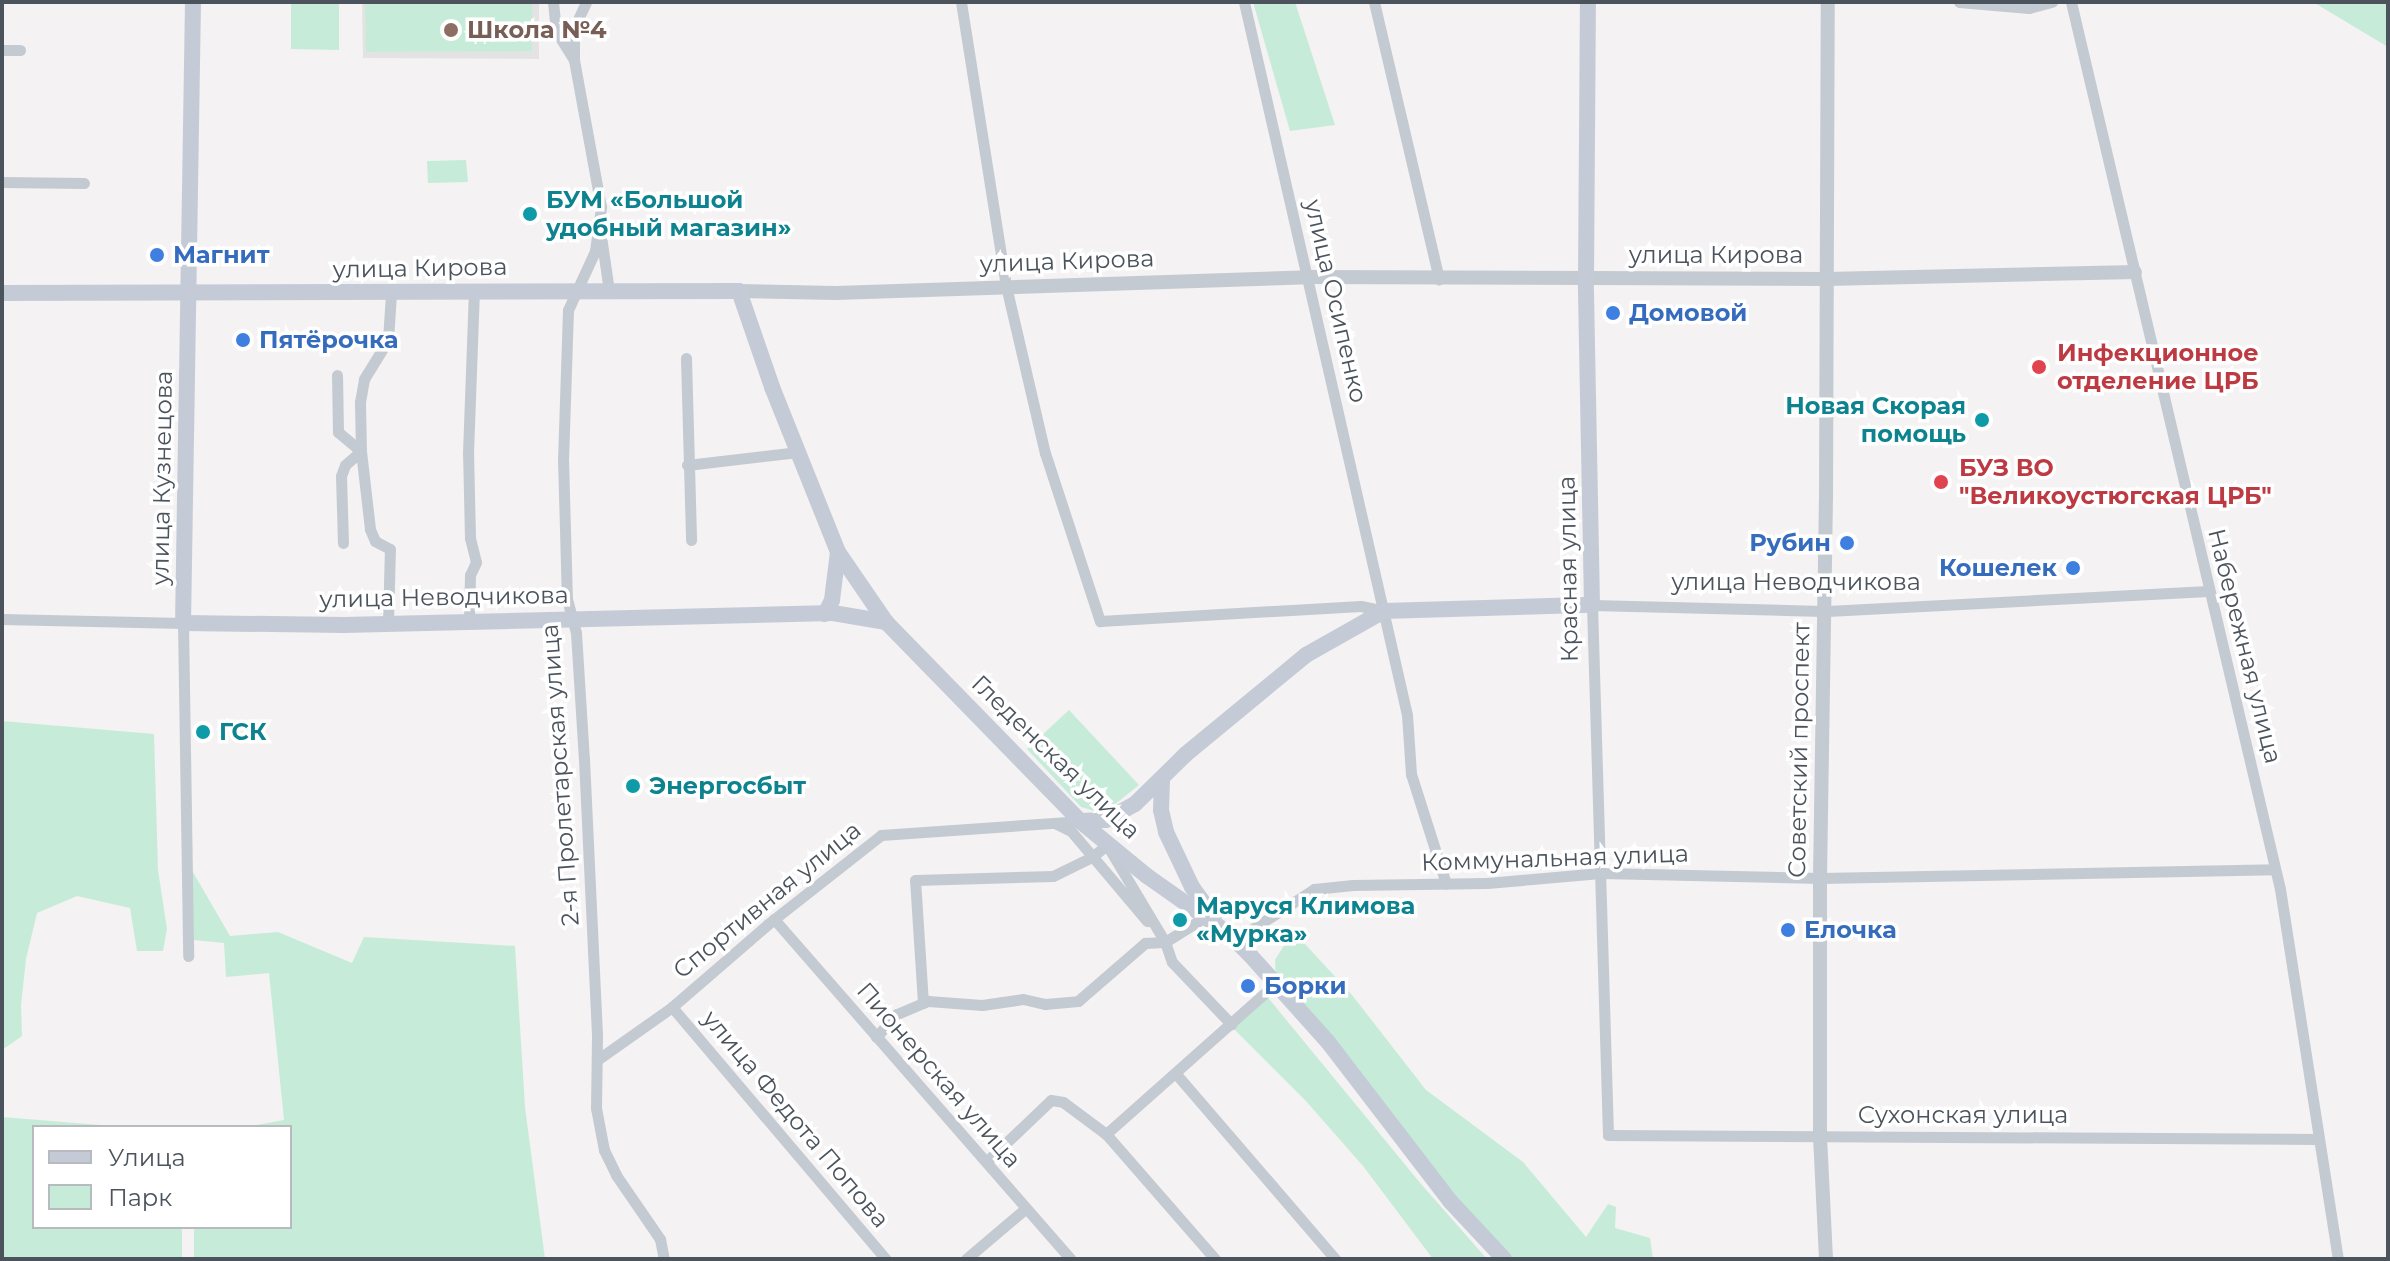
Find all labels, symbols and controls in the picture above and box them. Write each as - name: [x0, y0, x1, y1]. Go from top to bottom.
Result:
- place label: Школа №4: [467, 16, 607, 44]
- marker: Школа №4: [442, 21, 460, 39]
- place label: БУМ «Большой удобный магазин»: [546, 186, 791, 242]
- street label: улица Осипенко: [1299, 197, 1373, 405]
- marker: БУМ «Большой удобный магазин»: [521, 205, 539, 223]
- place label: Магнит: [173, 241, 269, 269]
- street label: улица Кирова: [1629, 241, 1803, 269]
- street label: улица Кирова: [979, 244, 1155, 278]
- marker: Магнит: [148, 246, 166, 264]
- street label: улица Кирова: [332, 252, 508, 284]
- place label: Домовой: [1629, 299, 1747, 327]
- marker: Домовой: [1604, 304, 1622, 322]
- place label: Пятёрочка: [259, 326, 399, 354]
- marker: Пятёрочка: [234, 331, 252, 349]
- place label: Инфекционное отделение ЦРБ: [2057, 339, 2259, 395]
- marker: Инфекционное отделение ЦРБ: [2028, 356, 2050, 378]
- street label: улица Кузнецова: [146, 370, 178, 586]
- place label: Новая Скорая помощь: [1785, 392, 1966, 448]
- marker: Новая Скорая помощь: [1973, 411, 1991, 429]
- place label: БУЗ ВО "Великоустюгская ЦРБ": [1959, 454, 2272, 510]
- marker: БУЗ ВО "Великоустюгская ЦРБ": [1930, 471, 1952, 493]
- street label: Красная улица: [1552, 476, 1584, 662]
- street label: Набережная улица: [2202, 526, 2288, 766]
- place label: Рубин: [1749, 529, 1831, 557]
- marker: Рубин: [1838, 534, 1856, 552]
- place label: Кошелек: [1939, 554, 2057, 582]
- marker: Кошелек: [2064, 559, 2082, 577]
- street label: улица Неводчикова: [1671, 568, 1921, 596]
- street label: улица Неводчикова: [319, 580, 569, 614]
- street label: Советский проспект: [1782, 622, 1816, 878]
- street label: 2-я Пролетарская улица: [535, 623, 585, 927]
- street label: Гледенская улица: [966, 669, 1146, 845]
- place label: ГСК: [219, 718, 267, 746]
- marker: ГСК: [194, 723, 212, 741]
- place label: Энергосбыт: [649, 772, 806, 800]
- marker: Энергосбыт: [624, 777, 642, 795]
- street label: Спортивная улица: [667, 815, 867, 985]
- street label: Коммунальная улица: [1421, 839, 1689, 877]
- place label: Маруся Климова «Мурка»: [1196, 892, 1415, 948]
- marker: Маруся Климова «Мурка»: [1171, 911, 1189, 929]
- place label: Елочка: [1804, 916, 1897, 944]
- marker: Елочка: [1779, 921, 1797, 939]
- place label: Борки: [1264, 972, 1347, 1000]
- street label: Пионерская улица: [851, 976, 1027, 1174]
- marker: Борки: [1239, 977, 1257, 995]
- street label: улица Федота Попова: [697, 1004, 895, 1234]
- street label: Сухонская улица: [1858, 1101, 2068, 1129]
- legend: [32, 1125, 292, 1229]
- text: Улица: [108, 1143, 186, 1172]
- text: Парк: [108, 1183, 172, 1212]

